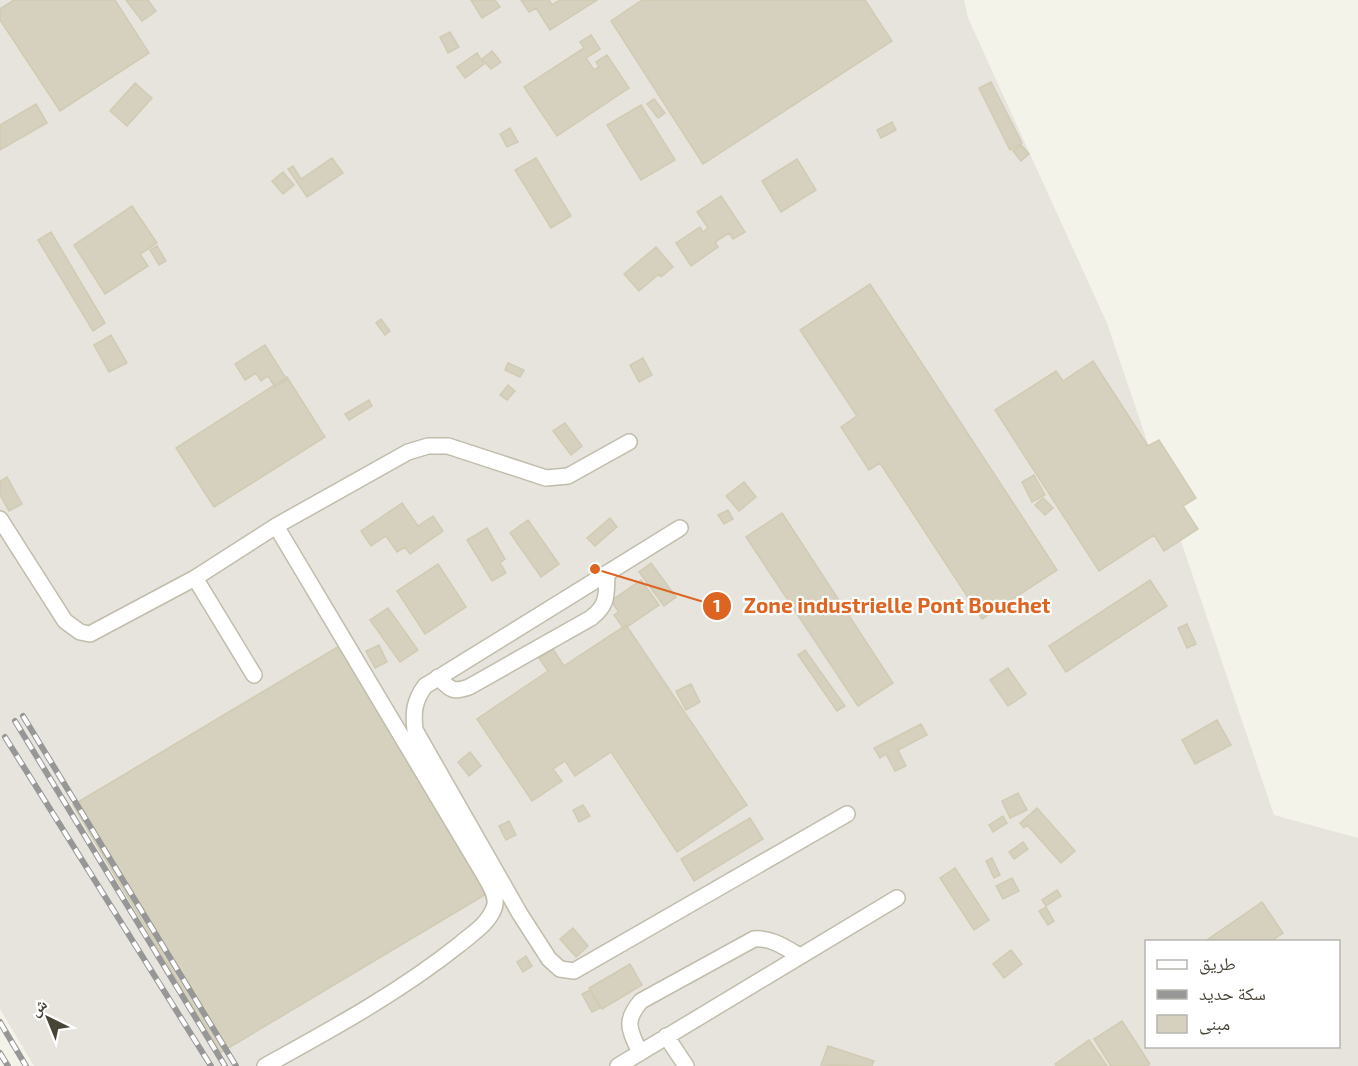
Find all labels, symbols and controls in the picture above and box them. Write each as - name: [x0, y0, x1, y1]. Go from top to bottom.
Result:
- callout: Zone industrielle Pont Bouchet: [702, 586, 1063, 625]
- text: Zone industrielle Pont Bouchet: [744, 592, 1051, 617]
- text: 1: [713, 594, 721, 616]
- legend: [1145, 940, 1340, 1048]
- text: طريق: [1199, 952, 1236, 975]
- text: سكة حديد: [1199, 982, 1266, 1004]
- north arrow: [18, 988, 78, 1048]
- text: ش: [25, 994, 51, 1020]
- text: مبنى: [1199, 1012, 1230, 1035]

